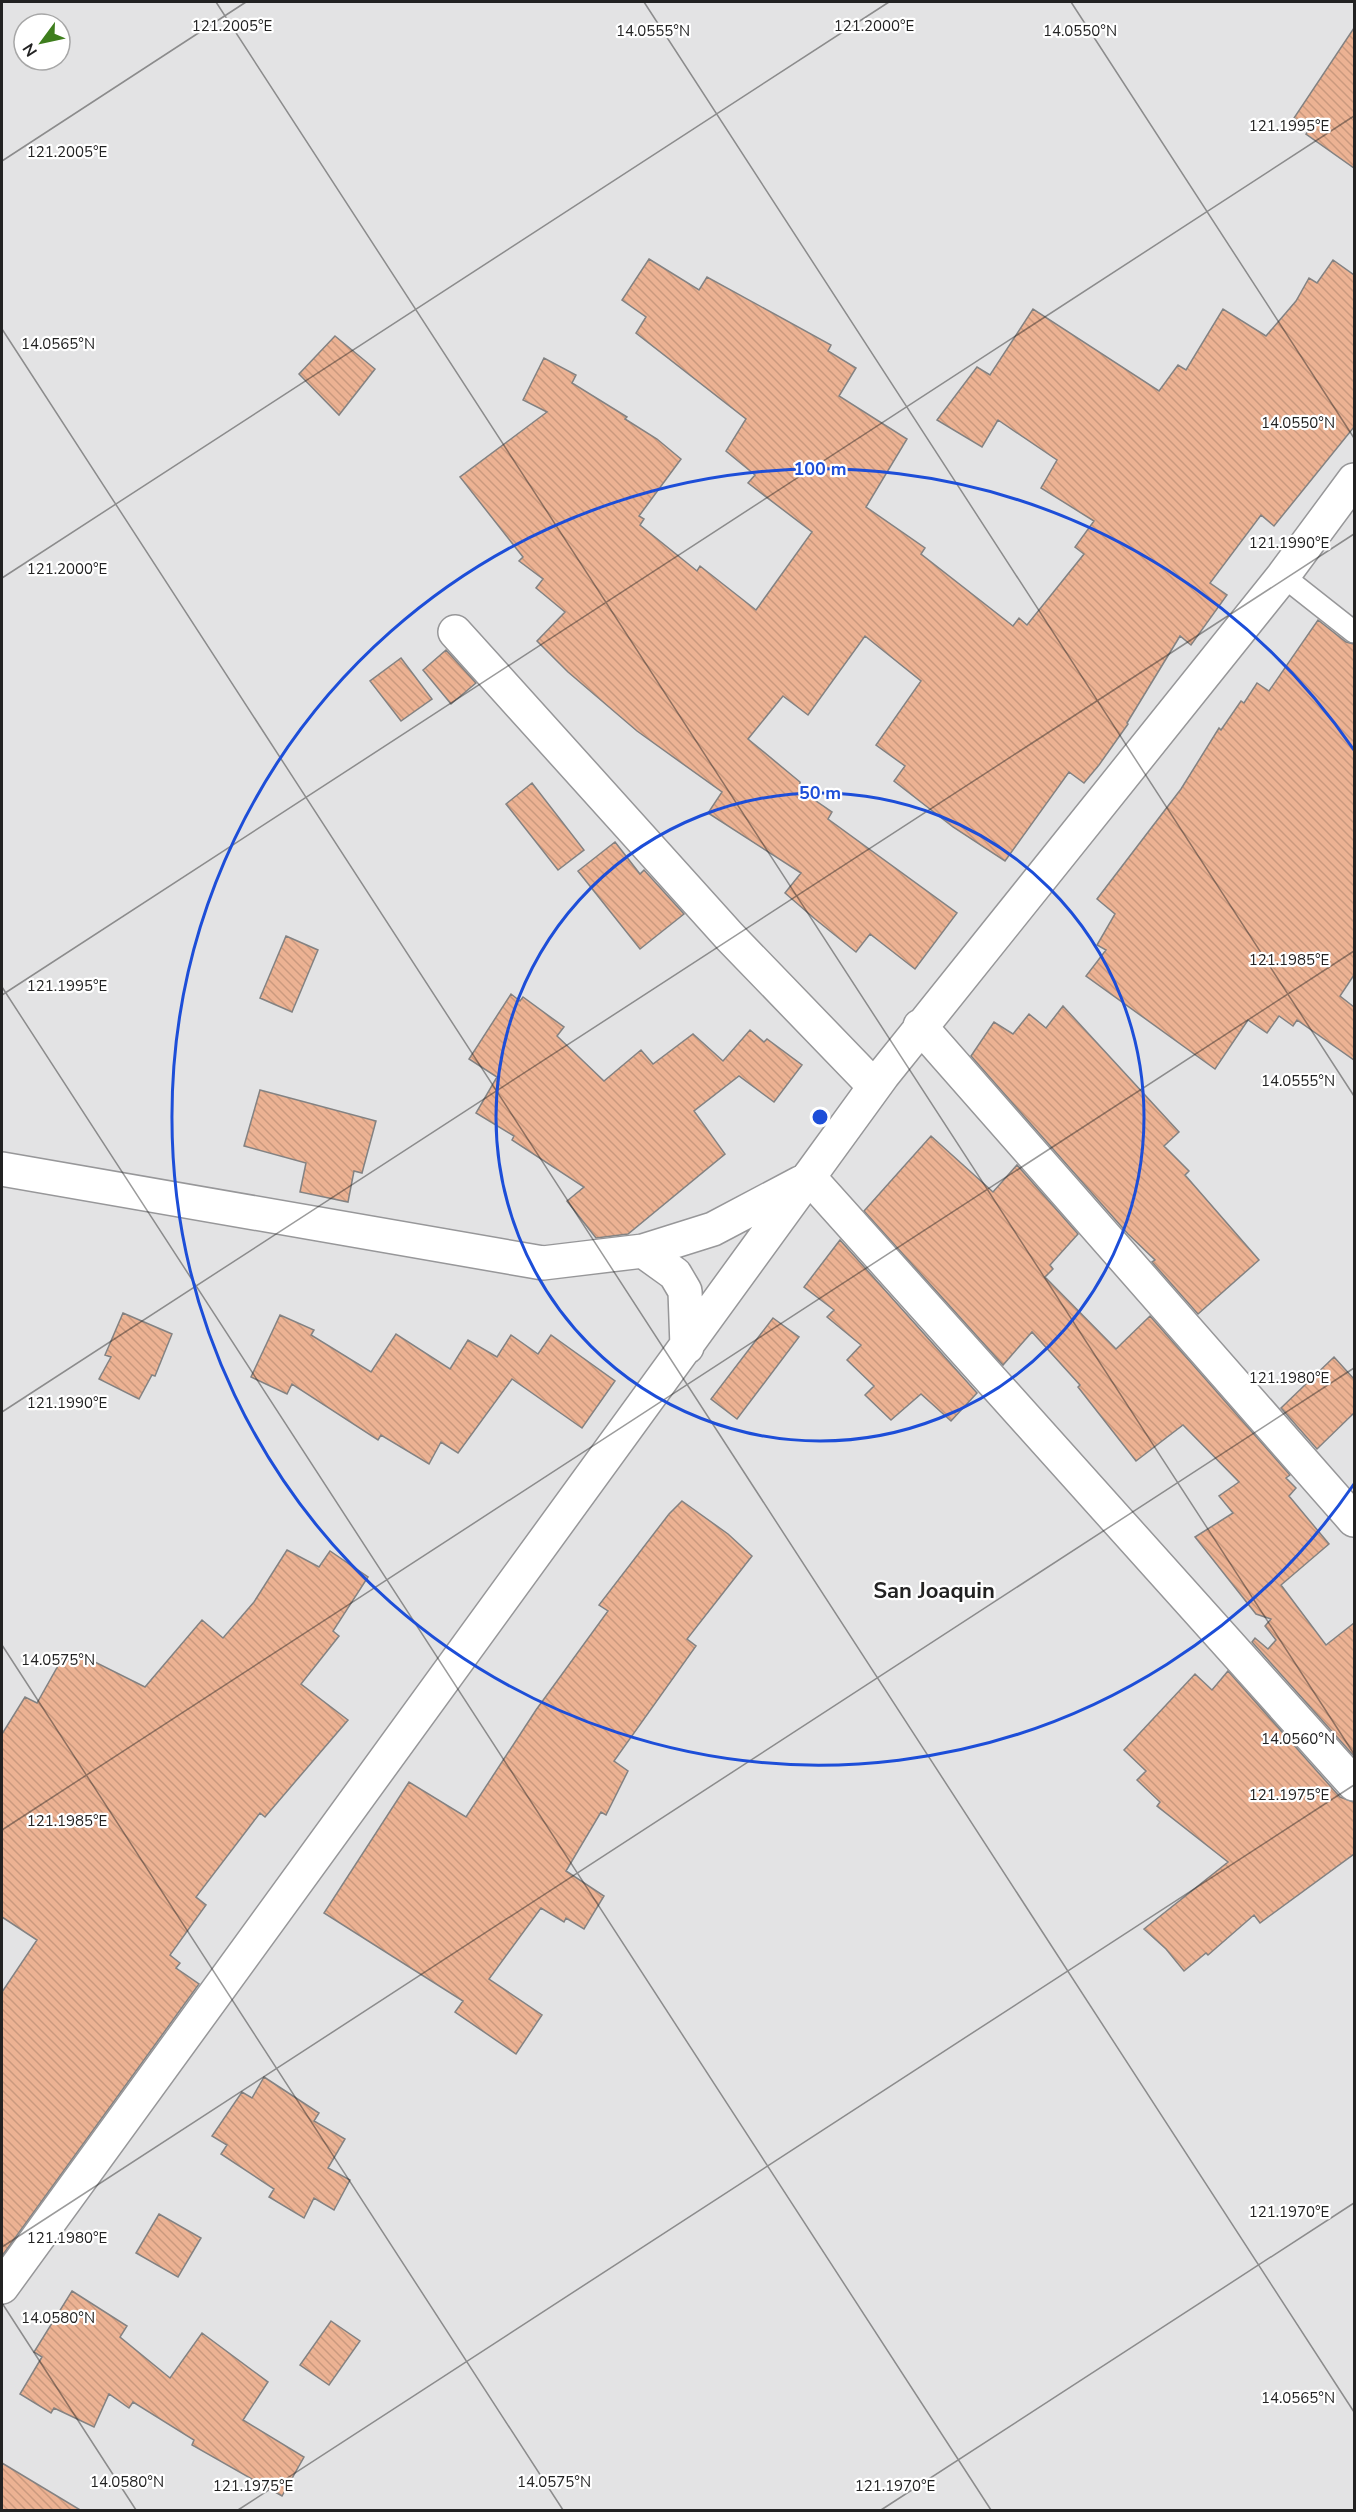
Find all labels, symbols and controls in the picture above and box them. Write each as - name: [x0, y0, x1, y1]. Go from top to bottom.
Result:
- north arrow: [12, 12, 72, 72]
- text: 121.2005°E: [192, 16, 272, 36]
- text: 121.2000°E: [834, 16, 914, 36]
- text: 14.0555°N: [616, 21, 690, 41]
- text: 14.0550°N: [1043, 21, 1117, 41]
- text: N: [18, 39, 43, 61]
- text: 121.1995°E: [1249, 116, 1329, 136]
- text: 121.2005°E: [27, 142, 107, 162]
- text: 14.0565°N: [21, 334, 95, 354]
- text: 14.0550°N: [1261, 413, 1335, 433]
- text: 100 m: [793, 457, 847, 481]
- text: 121.1990°E: [1249, 533, 1329, 553]
- text: 121.2000°E: [27, 559, 107, 579]
- text: 50 m: [799, 781, 841, 805]
- text: 121.1985°E: [1249, 950, 1329, 970]
- text: 121.1995°E: [27, 976, 107, 996]
- text: 14.0555°N: [1261, 1071, 1335, 1091]
- centre of rings: [810, 1107, 830, 1127]
- text: 121.1980°E: [1249, 1368, 1329, 1388]
- text: 121.1990°E: [27, 1393, 107, 1413]
- district label: San Joaquin: [873, 1576, 995, 1606]
- text: 14.0575°N: [21, 1650, 95, 1670]
- text: 14.0560°N: [1261, 1729, 1335, 1749]
- text: 121.1975°E: [1249, 1785, 1329, 1805]
- text: 121.1985°E: [27, 1811, 107, 1831]
- text: 121.1970°E: [1249, 2202, 1329, 2222]
- text: 121.1980°E: [27, 2228, 107, 2248]
- text: 14.0580°N: [21, 2308, 95, 2328]
- text: 14.0565°N: [1261, 2388, 1335, 2408]
- text: 14.0580°N: [90, 2472, 164, 2492]
- text: 14.0575°N: [517, 2472, 591, 2492]
- text: 121.1975°E: [213, 2476, 293, 2496]
- text: 121.1970°E: [855, 2476, 935, 2496]

